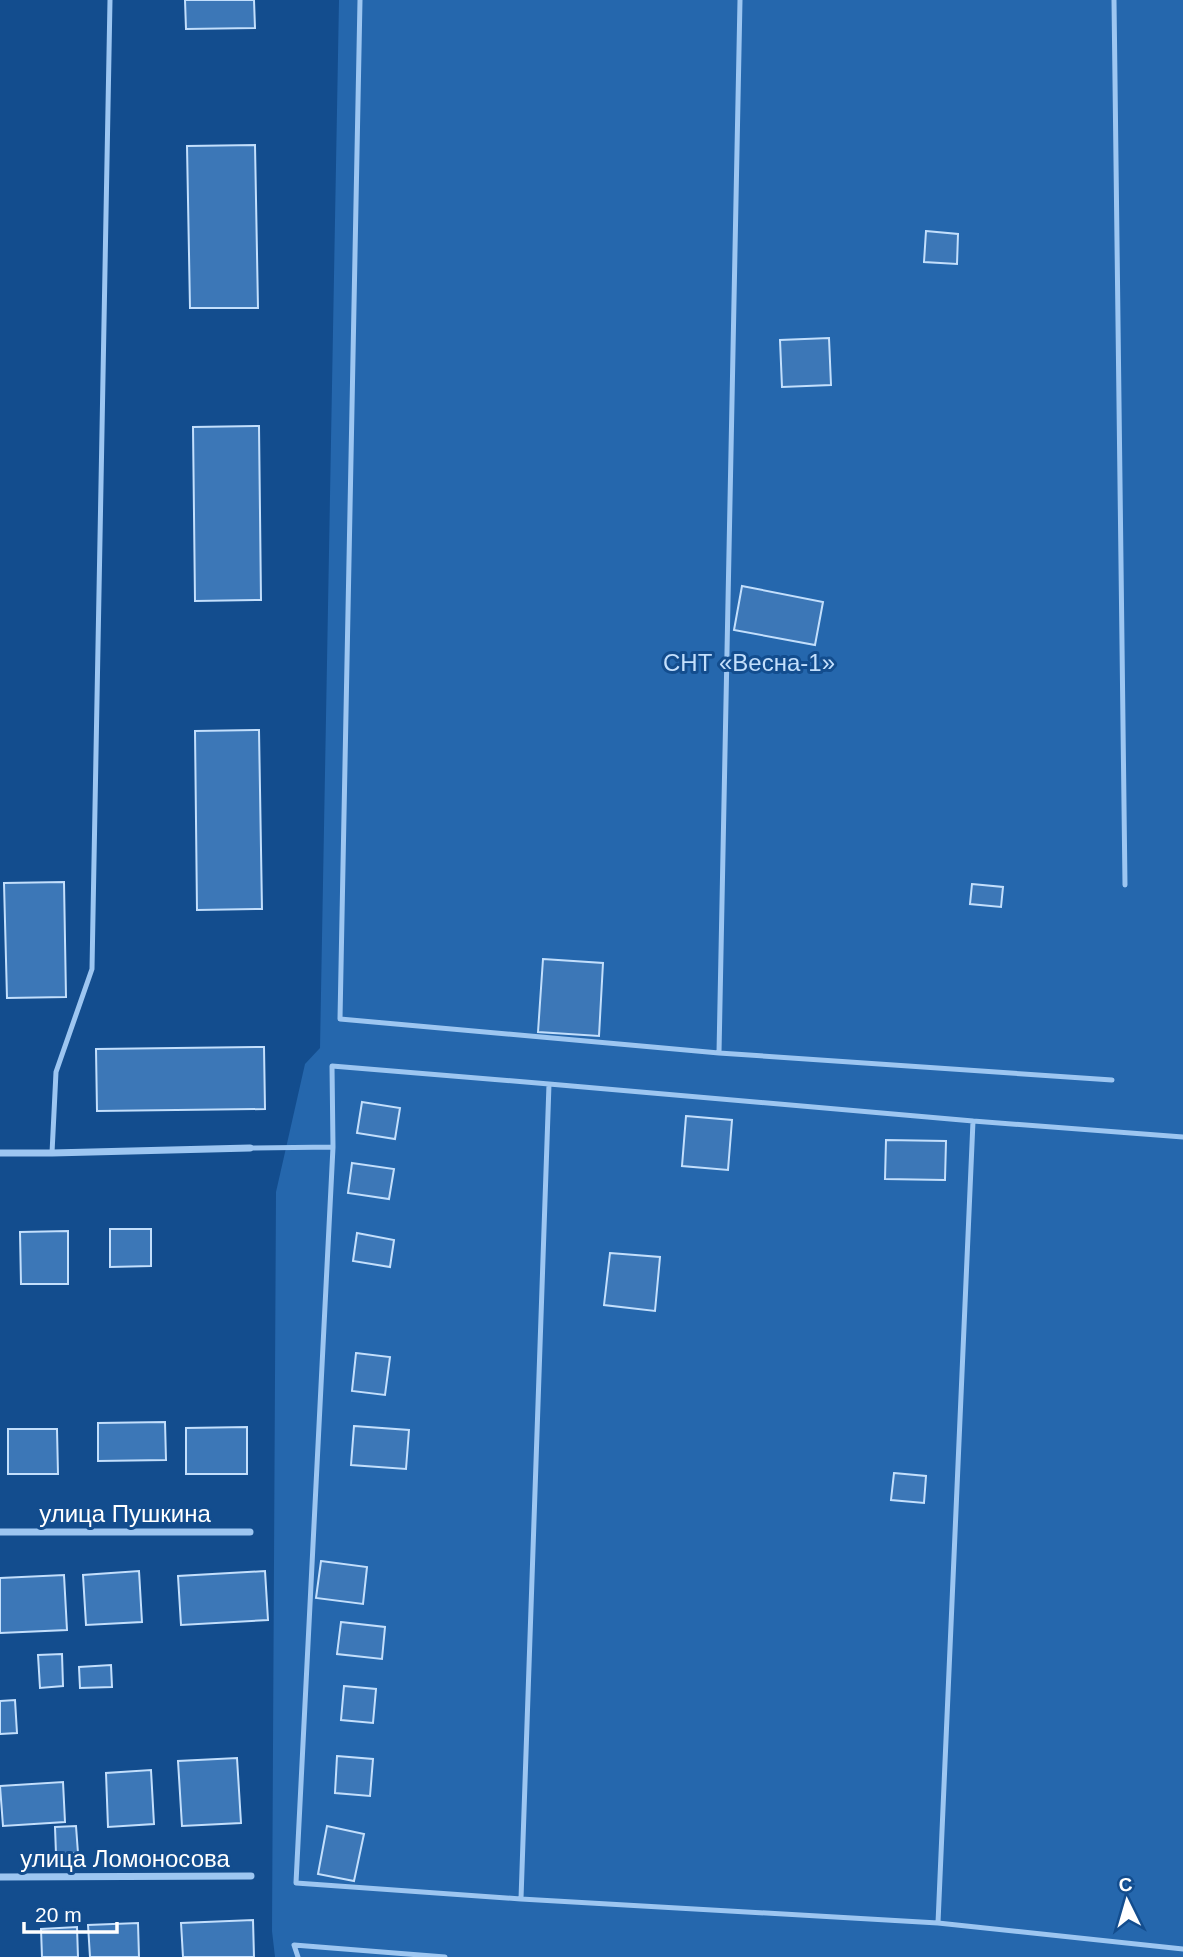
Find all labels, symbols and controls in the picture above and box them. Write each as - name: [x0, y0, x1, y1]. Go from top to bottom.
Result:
- park label: СНТ «Весна-1»: [663, 649, 835, 676]
- street label: улица Пушкина: [39, 1500, 211, 1527]
- street label: улица Ломоносова: [20, 1845, 230, 1872]
- north arrow: [1092, 1866, 1162, 1936]
- text: С: [1118, 1873, 1134, 1896]
- scale bar: [24, 1890, 117, 1934]
- text: 20 m: [35, 1903, 82, 1926]

